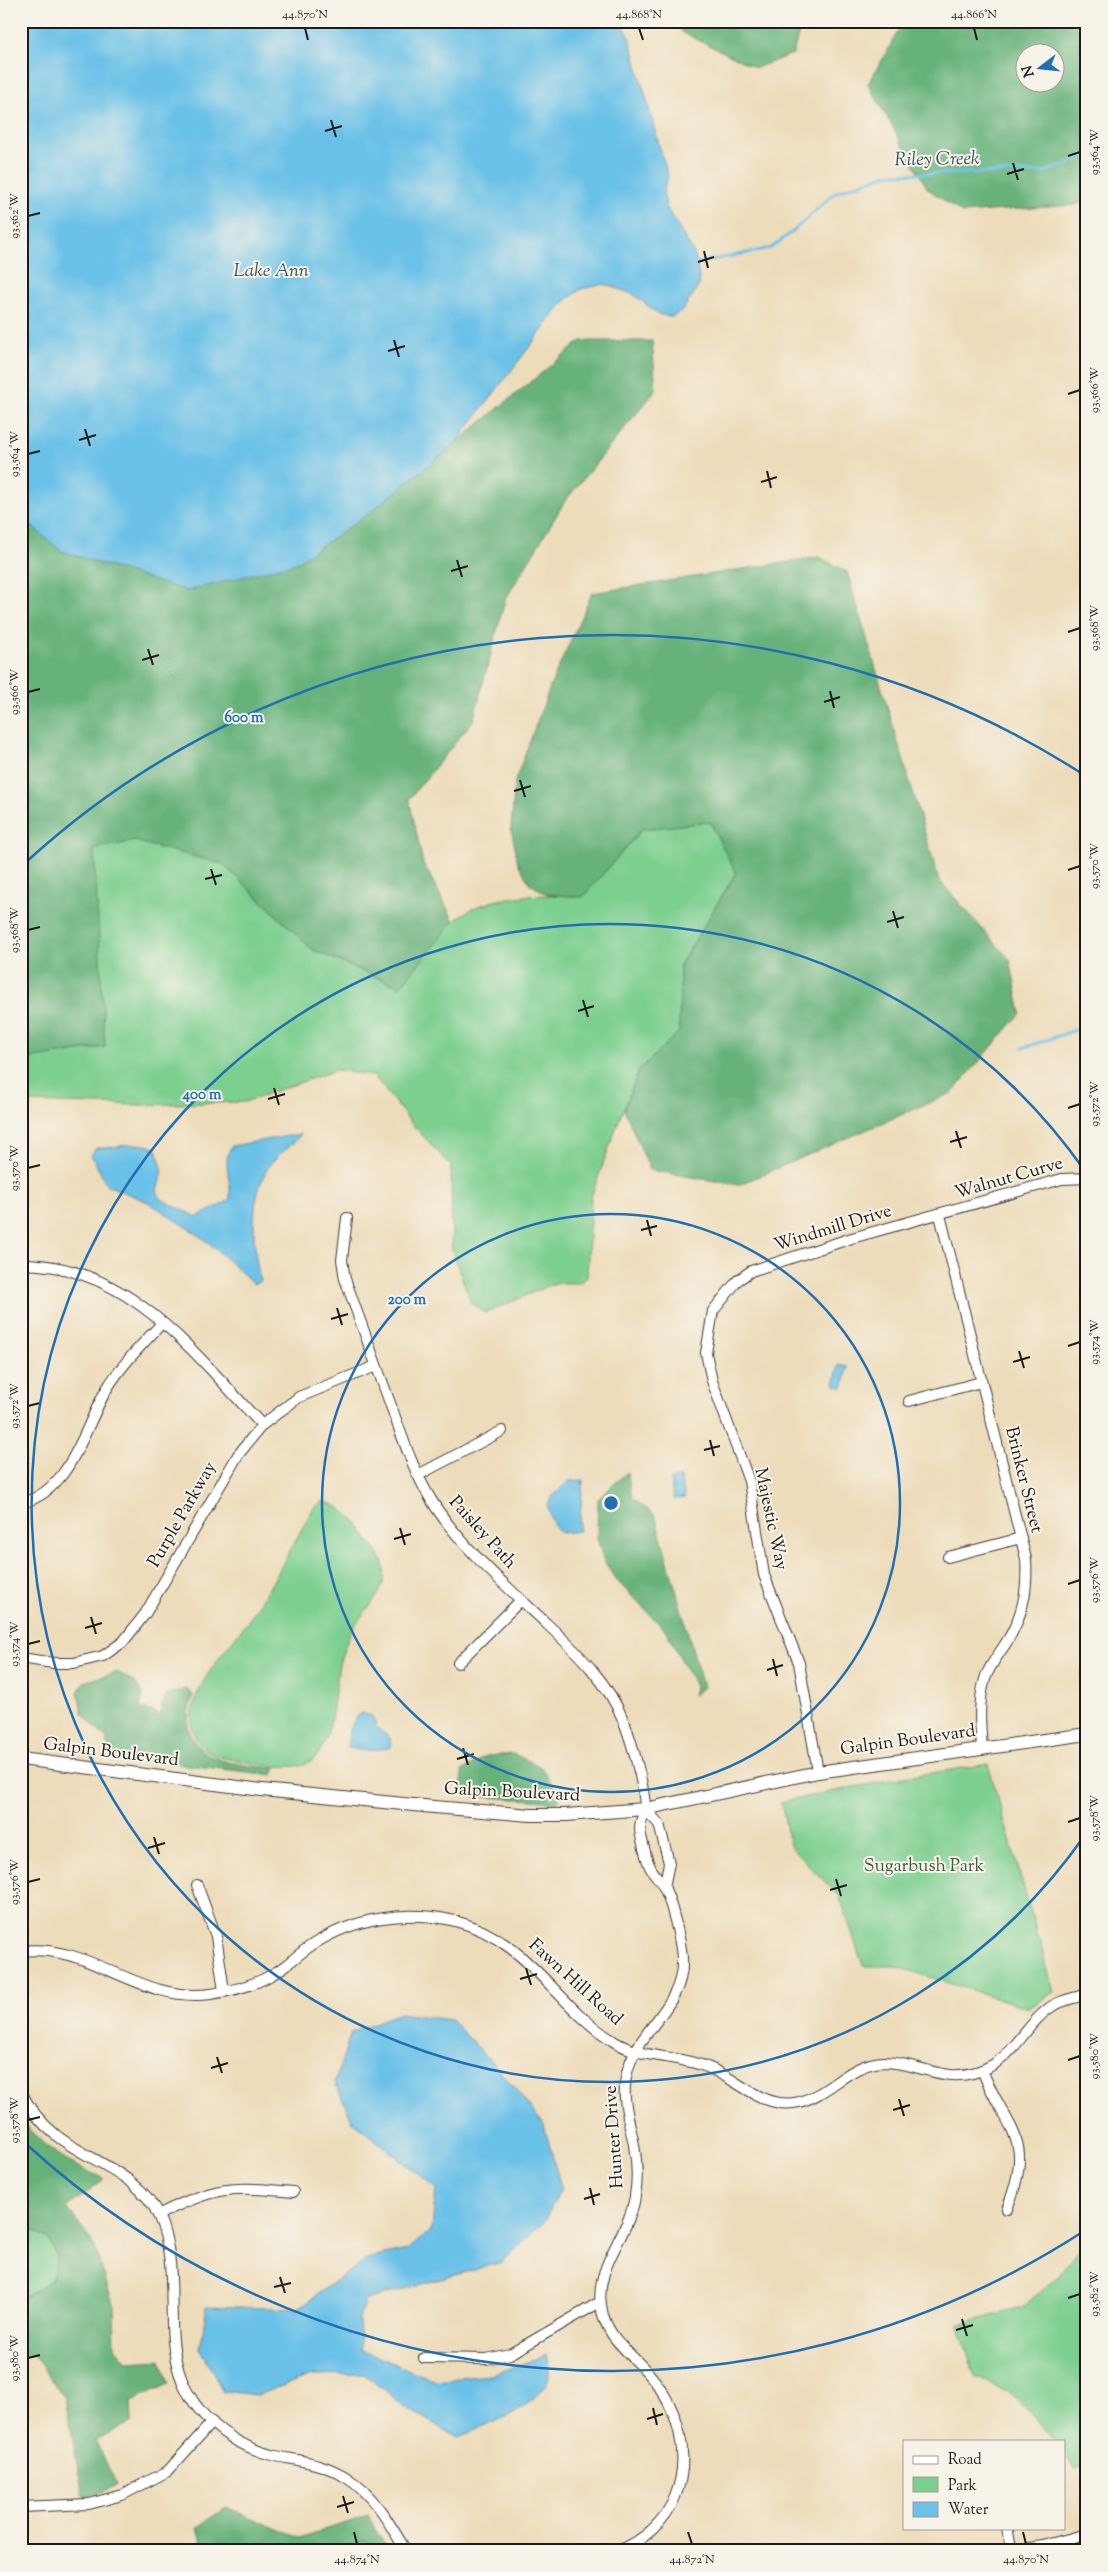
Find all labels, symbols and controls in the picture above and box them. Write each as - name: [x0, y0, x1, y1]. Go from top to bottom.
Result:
- text: 44.870°N: [282, 6, 328, 24]
- text: 44.868°N: [616, 6, 662, 24]
- text: 44.866°N: [951, 6, 997, 24]
- north arrow: [1016, 42, 1066, 92]
- text: N: [1018, 63, 1041, 79]
- text: 93.564°W: [1086, 128, 1104, 175]
- water label: Riley Creek: [894, 146, 980, 174]
- text: 93.562°W: [6, 193, 24, 239]
- water label: Lake Ann: [233, 258, 309, 285]
- text: 93.566°W: [1086, 366, 1104, 413]
- text: 93.564°W: [6, 430, 24, 477]
- text: 93.568°W: [1086, 604, 1104, 651]
- text: 93.566°W: [6, 668, 24, 715]
- text: 600 m: [225, 708, 264, 729]
- text: 93.570°W: [1086, 842, 1104, 889]
- text: 93.568°W: [6, 906, 24, 953]
- text: 93.572°W: [1086, 1081, 1104, 1127]
- text: 400 m: [182, 1085, 222, 1106]
- text: 93.570°W: [6, 1144, 24, 1191]
- street label: Walnut Curve: [952, 1151, 1066, 1207]
- street label: Windmill Drive: [771, 1199, 895, 1259]
- text: 200 m: [388, 1290, 427, 1311]
- text: 93.574°W: [1086, 1319, 1104, 1365]
- text: 93.572°W: [6, 1383, 24, 1429]
- street label: Brinker Street: [997, 1424, 1049, 1536]
- street label: Purple Parkway: [142, 1457, 224, 1573]
- street label: Majestic Way: [746, 1465, 794, 1573]
- street label: Paisley Path: [442, 1491, 522, 1576]
- centre of rings: [602, 1494, 620, 1512]
- text: 93.576°W: [1086, 1556, 1104, 1603]
- text: 93.574°W: [6, 1621, 24, 1667]
- street label: Galpin Boulevard: [839, 1719, 977, 1763]
- street label: Galpin Boulevard: [42, 1732, 180, 1774]
- street label: Galpin Boulevard: [443, 1776, 581, 1810]
- text: 93.578°W: [1086, 1794, 1104, 1841]
- park label: Sugarbush Park: [864, 1854, 984, 1880]
- text: 93.576°W: [6, 1858, 24, 1905]
- street label: Fawn Hill Road: [522, 1933, 628, 2033]
- text: 93.580°W: [1086, 2032, 1104, 2079]
- street label: Hunter Drive: [598, 2084, 632, 2190]
- text: 93.578°W: [6, 2096, 24, 2143]
- text: 93.582°W: [1086, 2271, 1104, 2317]
- text: 93.580°W: [6, 2334, 24, 2381]
- legend: [903, 2440, 1066, 2530]
- text: Road: [948, 2450, 982, 2471]
- text: Park: [948, 2476, 977, 2497]
- text: Water: [948, 2500, 989, 2521]
- text: 44.874°N: [335, 2551, 380, 2569]
- text: 44.872°N: [669, 2551, 715, 2569]
- text: 44.870°N: [1003, 2551, 1049, 2569]

